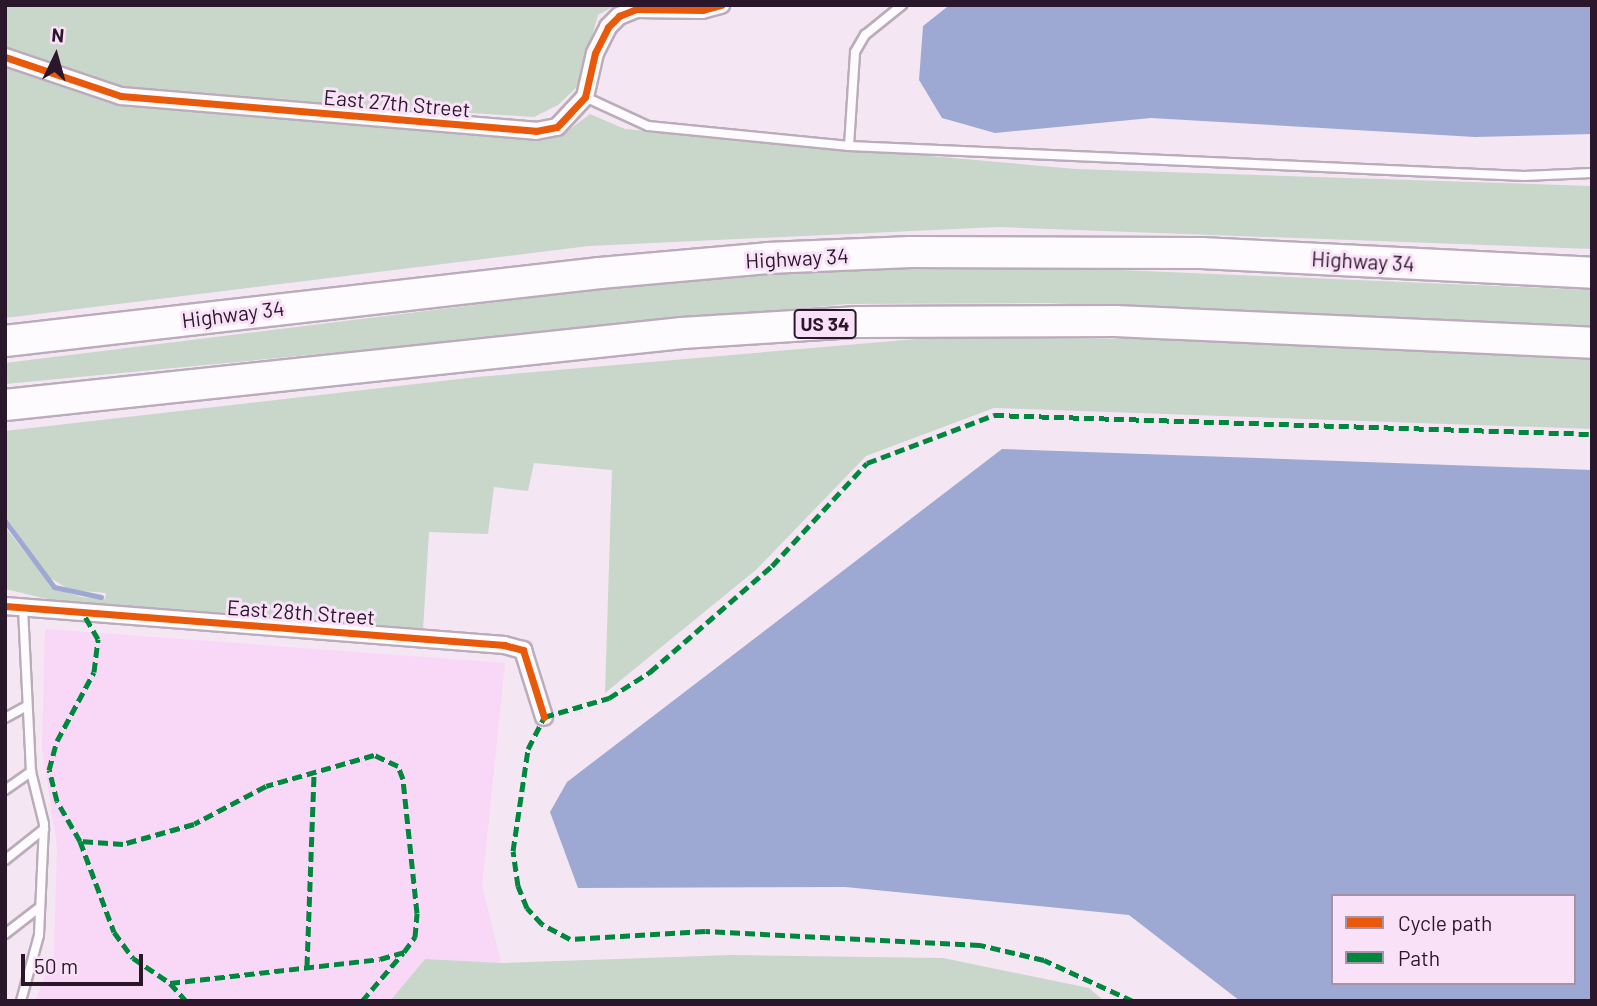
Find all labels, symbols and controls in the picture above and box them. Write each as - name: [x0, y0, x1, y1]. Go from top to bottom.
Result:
- north arrow: [21, 21, 91, 91]
- text: N: [51, 23, 65, 47]
- street label: East 27th Street: [323, 84, 471, 122]
- street label: Highway 34: [745, 243, 849, 273]
- street label: Highway 34: [1311, 246, 1415, 276]
- street label: Highway 34: [180, 295, 286, 333]
- road number: US 34: [794, 308, 856, 340]
- street label: East 28th Street: [226, 594, 376, 630]
- legend: [1331, 894, 1576, 985]
- text: Cycle path: [1398, 910, 1492, 935]
- scale bar: [24, 940, 147, 984]
- text: Path: [1398, 945, 1440, 970]
- text: 50 m: [34, 953, 78, 978]

